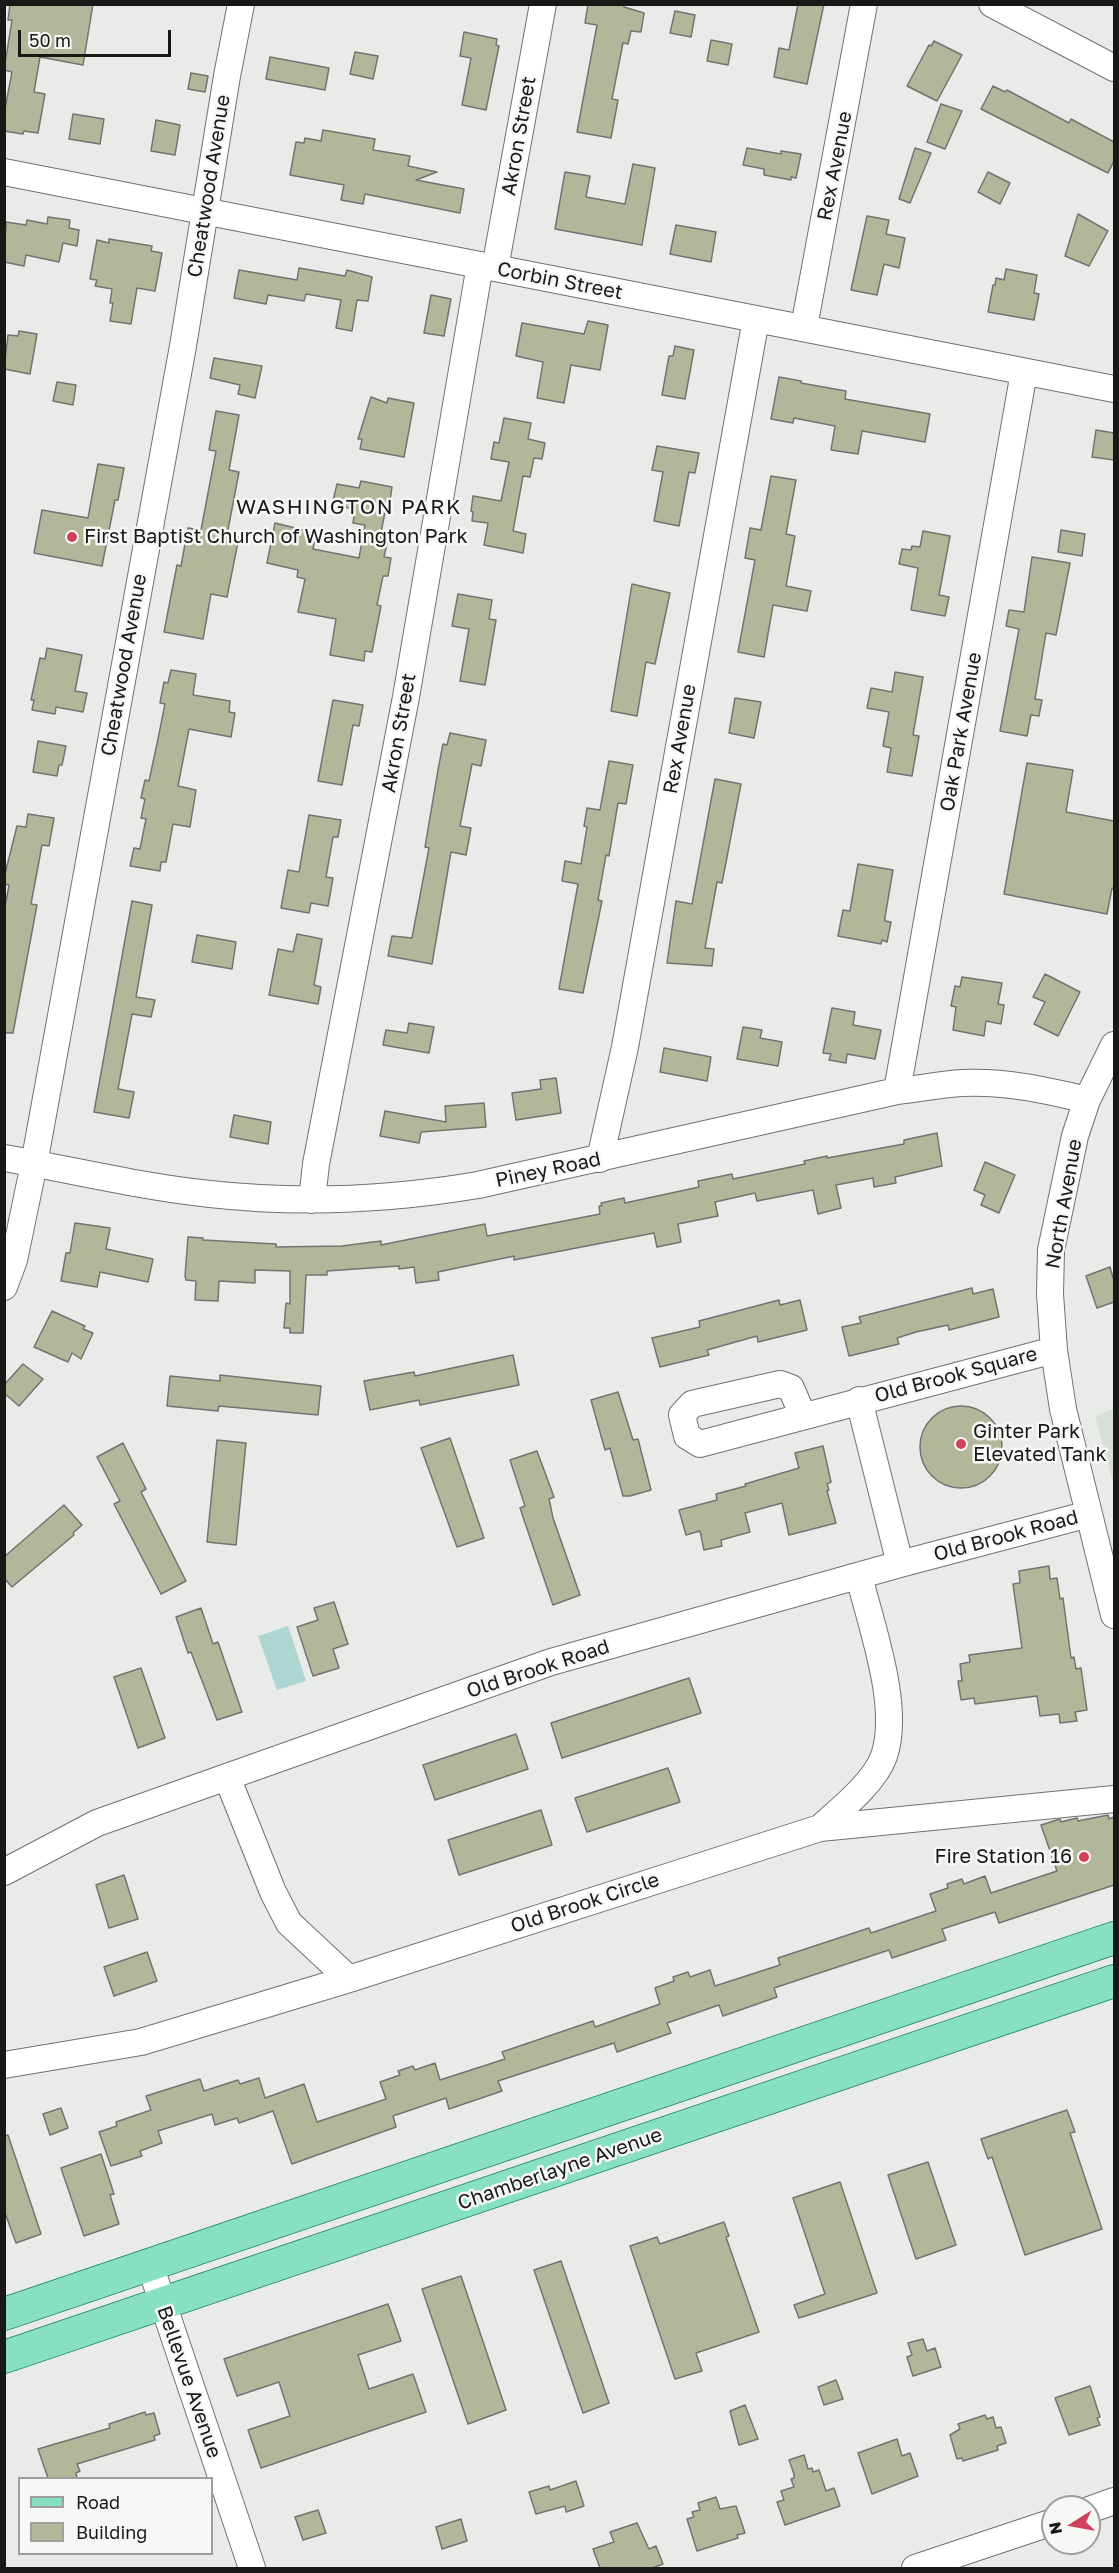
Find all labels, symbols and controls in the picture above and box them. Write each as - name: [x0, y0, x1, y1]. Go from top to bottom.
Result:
- scale bar: [21, 18, 174, 56]
- text: 50 m: [29, 29, 71, 51]
- street label: Akron Street: [497, 74, 541, 198]
- street label: Cheatwood Avenue: [183, 93, 235, 279]
- street label: Rex Avenue: [813, 109, 857, 223]
- street label: Corbin Street: [495, 257, 625, 305]
- district label: WASHINGTON PARK: [236, 494, 462, 520]
- place label: First Baptist Church of Washington Park: [84, 525, 468, 549]
- marker: First Baptist Church of Washington Park: [65, 530, 79, 544]
- street label: Cheatwood Avenue: [96, 572, 152, 758]
- street label: Oak Park Avenue: [935, 650, 987, 814]
- street label: Akron Street: [377, 671, 421, 795]
- street label: Rex Avenue: [659, 682, 701, 796]
- street label: North Avenue: [1041, 1137, 1087, 1271]
- street label: Piney Road: [493, 1147, 603, 1193]
- street label: Old Brook Square: [872, 1342, 1040, 1408]
- place label: Ginter Park Elevated Tank: [973, 1420, 1107, 1467]
- marker: Ginter Park Elevated Tank: [954, 1437, 968, 1451]
- street label: Old Brook Road: [931, 1505, 1081, 1567]
- street label: Old Brook Road: [464, 1635, 612, 1703]
- place label: Fire Station 16: [935, 1845, 1072, 1869]
- marker: Fire Station 16: [1077, 1850, 1091, 1864]
- street label: Old Brook Circle: [508, 1868, 662, 1938]
- street label: Chamberlayne Avenue: [455, 2123, 665, 2215]
- street label: Bellevue Avenue: [152, 2303, 226, 2461]
- legend: [18, 2477, 213, 2555]
- text: Road: [76, 2491, 120, 2513]
- north arrow: [1041, 2495, 1101, 2555]
- text: N: [1044, 2520, 1066, 2536]
- text: Building: [76, 2521, 147, 2543]

